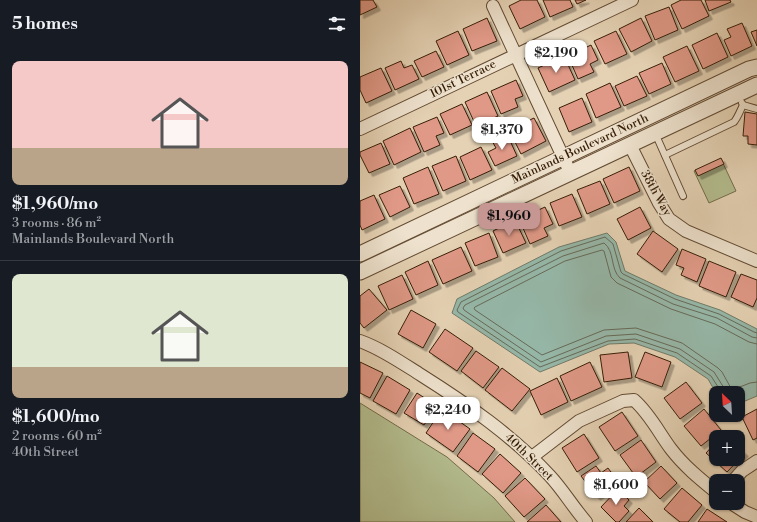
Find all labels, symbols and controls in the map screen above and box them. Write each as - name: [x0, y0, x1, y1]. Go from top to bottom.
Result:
- text: 5 homes: [12, 13, 78, 35]
- icon: filters: [326, 13, 348, 35]
- pin: $2,190: [523, 40, 589, 74]
- text: $2,190: [534, 45, 578, 61]
- street label: 101st Terrace: [427, 57, 499, 101]
- icon: home: [144, 87, 216, 159]
- street label: Mainlands Boulevard North: [509, 111, 651, 187]
- pin: $1,370: [469, 117, 535, 151]
- text: $1,370: [481, 122, 523, 138]
- street label: 38th Way: [637, 168, 675, 219]
- text: $1,960/mo: [12, 193, 98, 215]
- pin: $1,960: [476, 203, 542, 237]
- text: $1,960: [487, 208, 531, 224]
- text: 3 rooms · 86 m²: [12, 215, 101, 231]
- text: Mainlands Boulevard North: [12, 231, 174, 247]
- icon: home: [144, 300, 216, 372]
- north arrow: [709, 386, 745, 422]
- map controls: [709, 386, 745, 510]
- pin: $2,240: [415, 397, 481, 431]
- text: $2,240: [425, 402, 471, 418]
- text: $1,600/mo: [12, 406, 100, 428]
- text: 2 rooms · 60 m²: [12, 428, 102, 444]
- street label: 40th Street: [502, 430, 557, 484]
- button: +: [709, 430, 745, 466]
- text: 40th Street: [12, 444, 79, 460]
- pin: $1,600: [583, 472, 649, 506]
- button: −: [709, 474, 745, 510]
- text: $1,600: [593, 477, 639, 493]

